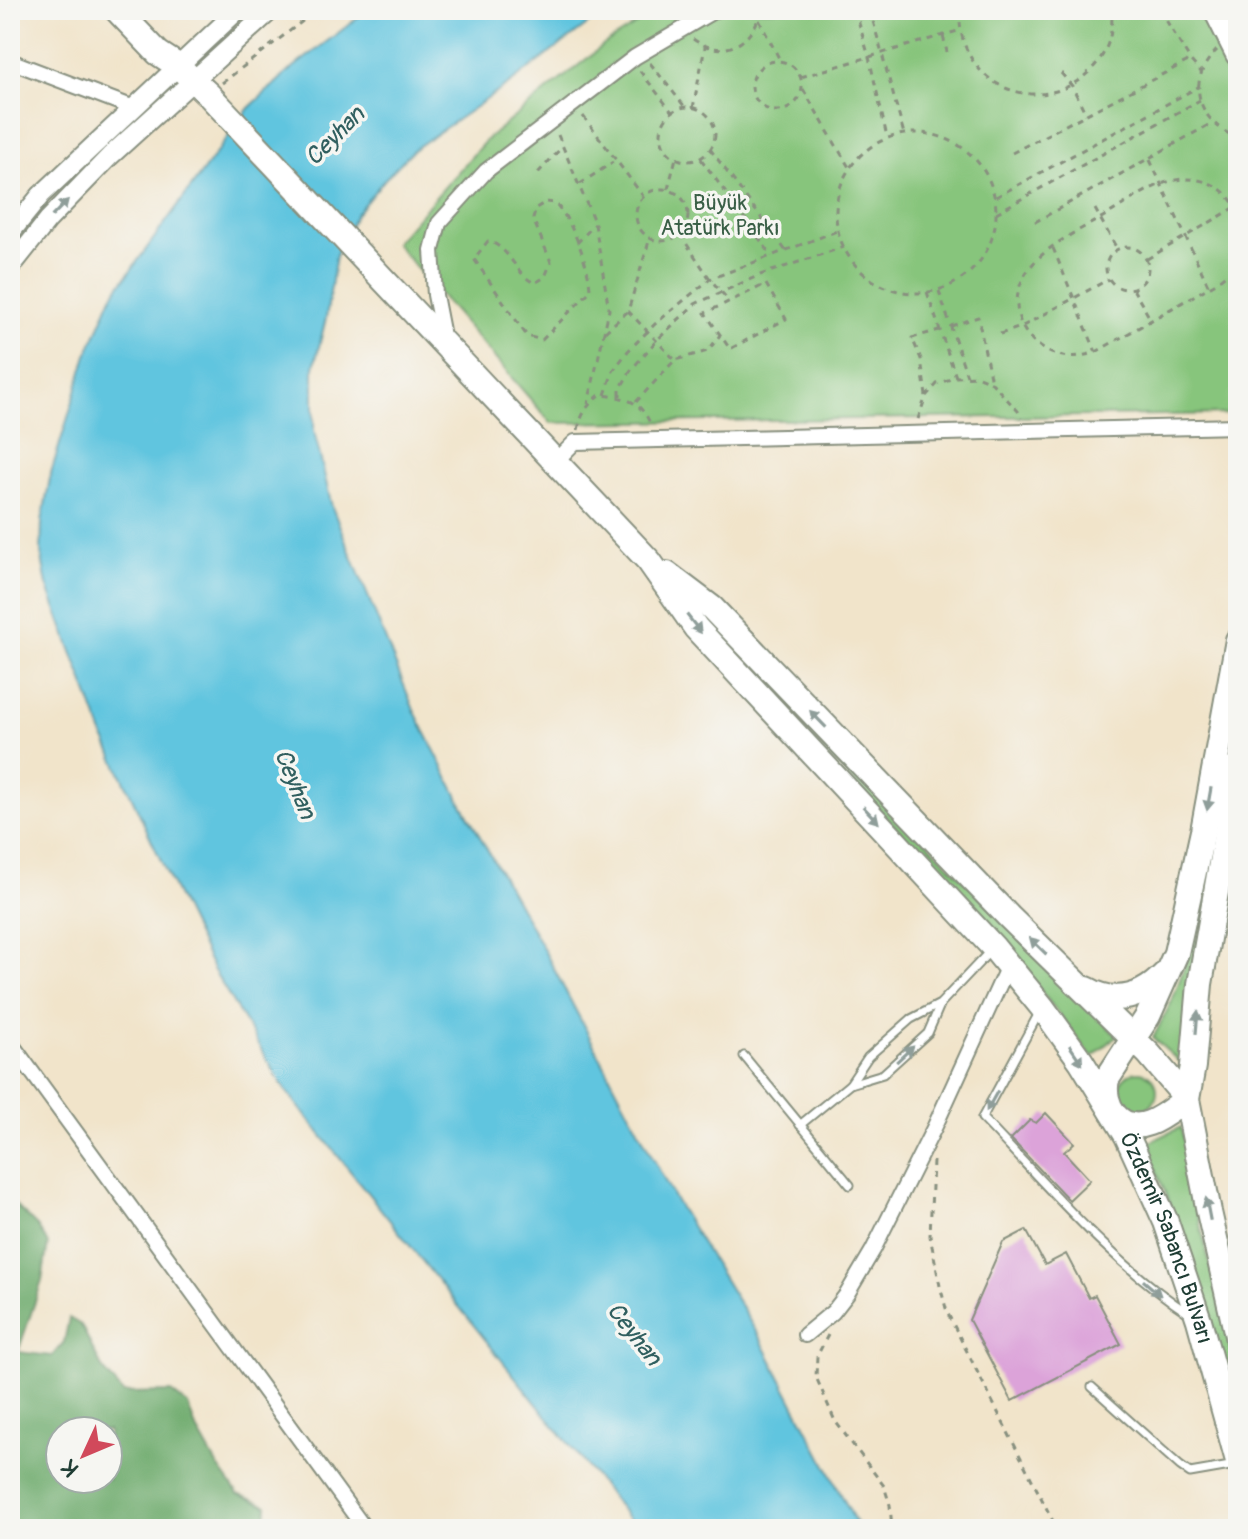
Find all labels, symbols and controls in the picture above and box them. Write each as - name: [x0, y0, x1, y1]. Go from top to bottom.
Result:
- water label: Ceyhan: [299, 99, 372, 172]
- park label: Büyük Atatürk Parkı: [660, 189, 780, 242]
- one-way arrow: [50, 199, 69, 218]
- one-way arrow: [686, 614, 702, 634]
- one-way arrow: [810, 710, 828, 729]
- water label: Ceyhan: [268, 745, 322, 824]
- one-way arrow: [1202, 787, 1214, 812]
- one-way arrow: [861, 806, 879, 825]
- one-way arrow: [1029, 937, 1048, 956]
- one-way arrow: [1191, 1009, 1204, 1034]
- one-way arrow: [1068, 1044, 1083, 1066]
- one-way arrow: [895, 1046, 914, 1064]
- one-way arrow: [985, 1089, 999, 1112]
- street label: Özdemir Sabancı Bulvarı: [1113, 1128, 1219, 1347]
- one-way arrow: [1202, 1197, 1214, 1222]
- one-way arrow: [1142, 1279, 1162, 1296]
- water label: Ceyhan: [600, 1297, 669, 1372]
- north arrow: [44, 1415, 124, 1495]
- text: K: [55, 1453, 85, 1483]

